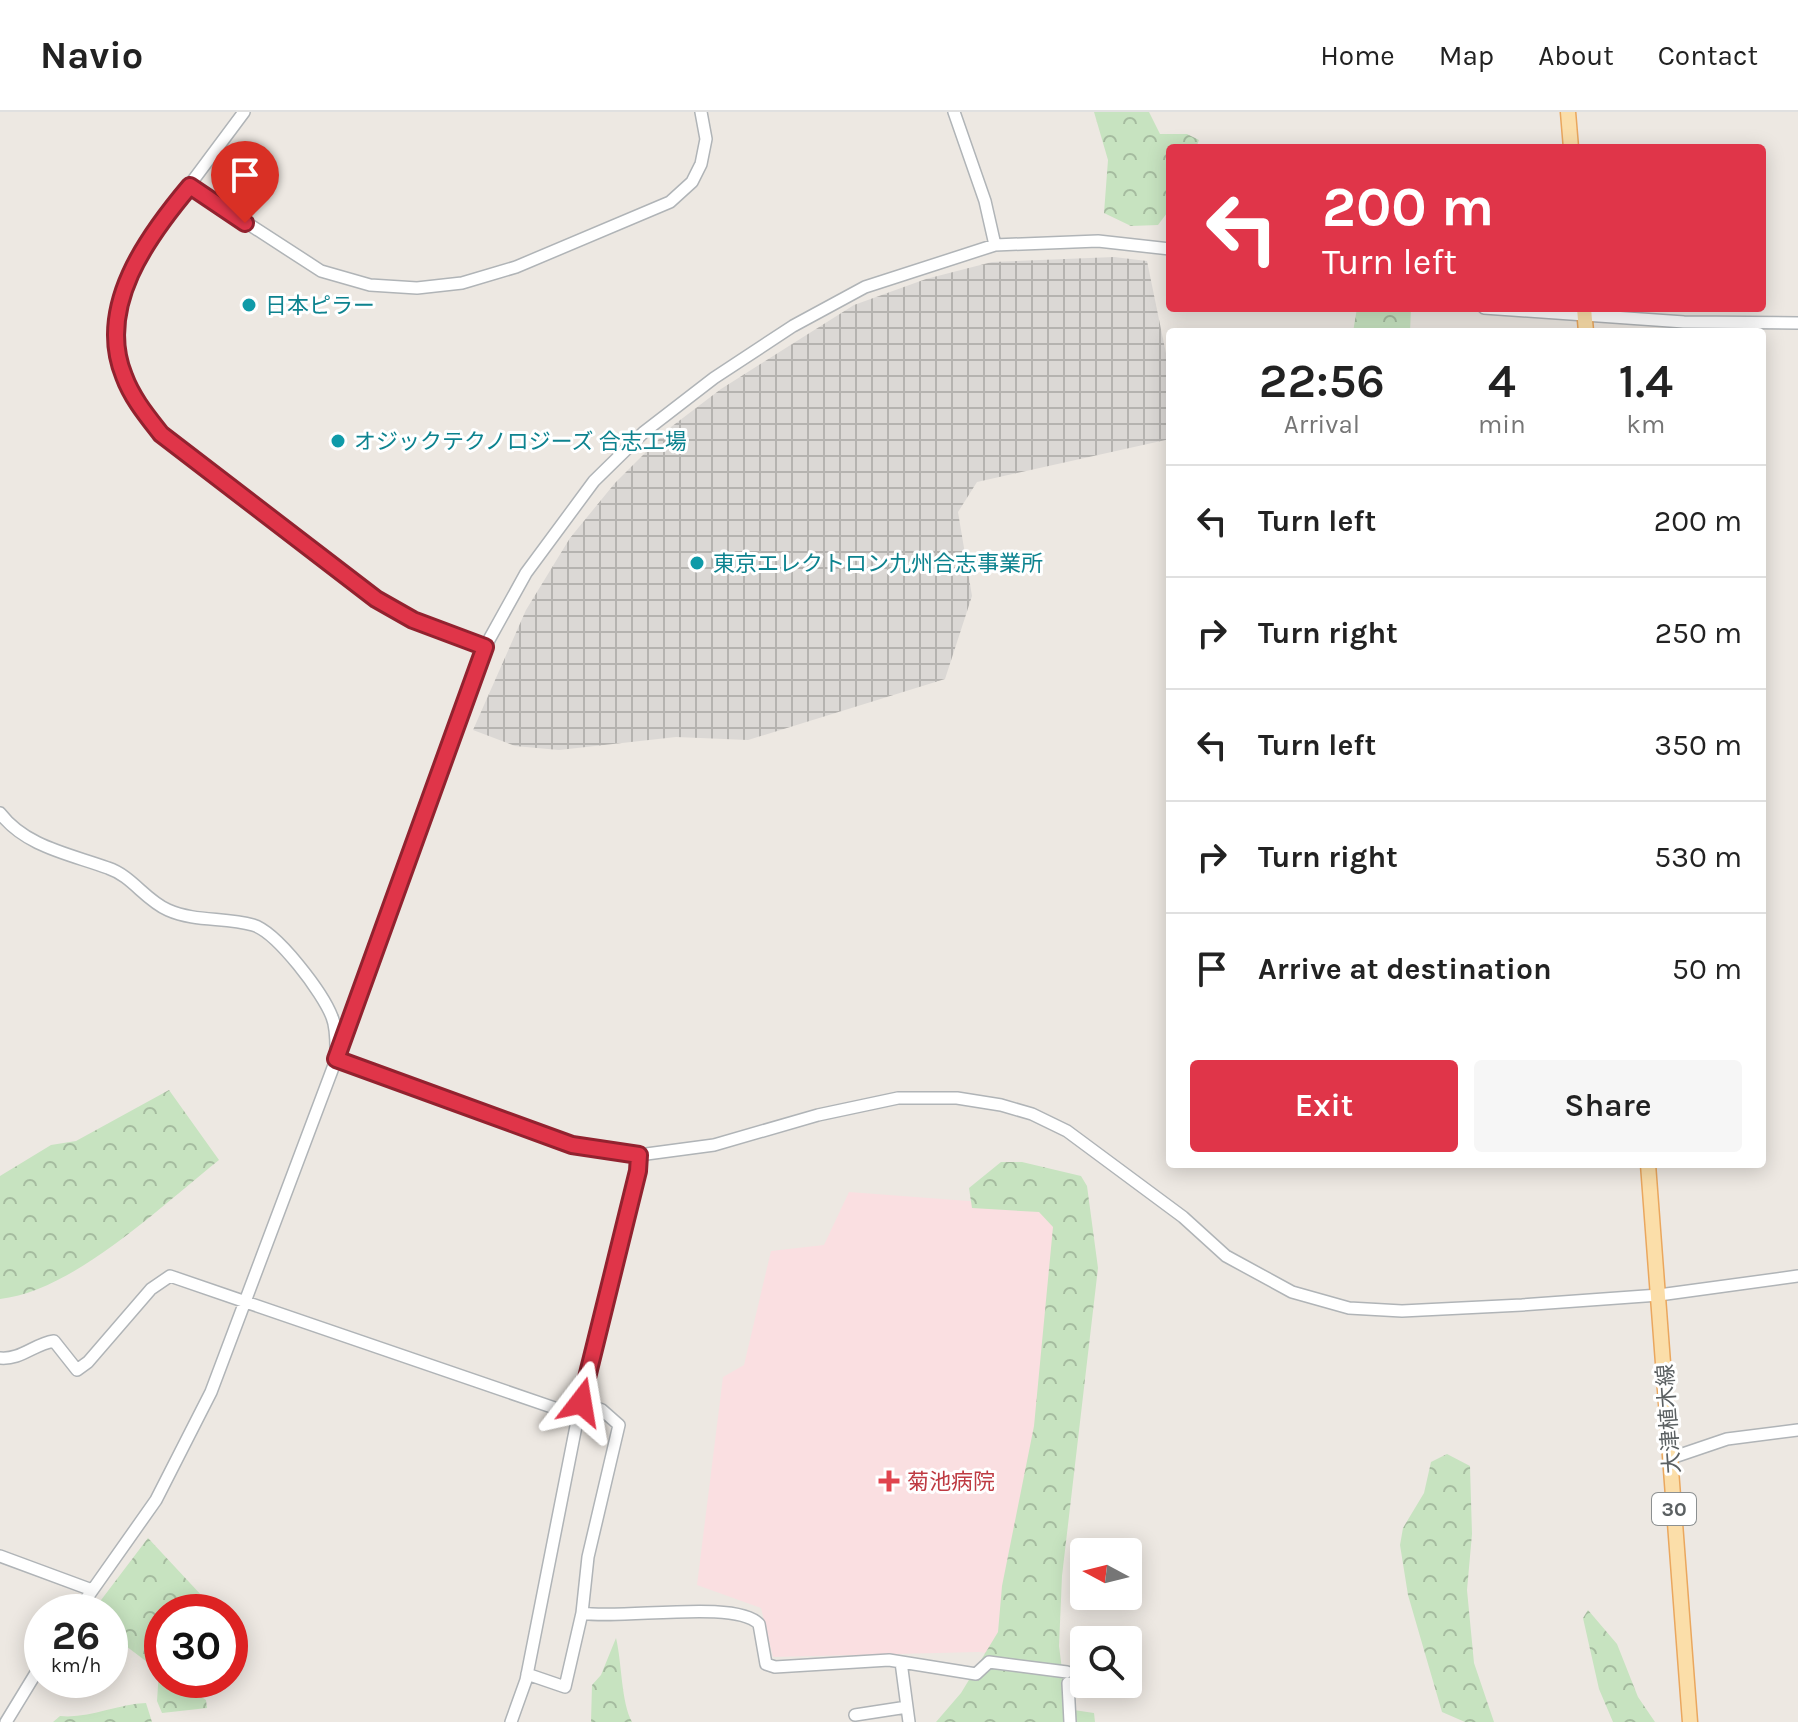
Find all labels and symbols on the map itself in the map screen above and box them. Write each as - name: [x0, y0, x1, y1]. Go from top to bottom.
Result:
- pin: [211, 141, 279, 223]
- place label: 日本ピラー: [265, 293, 375, 319]
- marker: 日本ピラー: [240, 296, 258, 314]
- place label: オジックテクノロジーズ 合志工場: [354, 429, 687, 455]
- marker: オジックテクノロジーズ 合志工場: [329, 432, 347, 450]
- place label: 東京エレクトロン九州合志事業所: [713, 551, 1043, 577]
- marker: 東京エレクトロン九州合志事業所: [688, 554, 706, 572]
- position arrow: [539, 1360, 623, 1444]
- street label: 大津植木線: [1652, 1363, 1686, 1475]
- place label: 菊池病院: [907, 1469, 995, 1495]
- marker: 菊池病院: [878, 1470, 900, 1492]
- road number: 30: [1652, 1493, 1696, 1525]
- north arrow: [1070, 1538, 1142, 1610]
- speed limit sign: 30: [144, 1594, 248, 1698]

